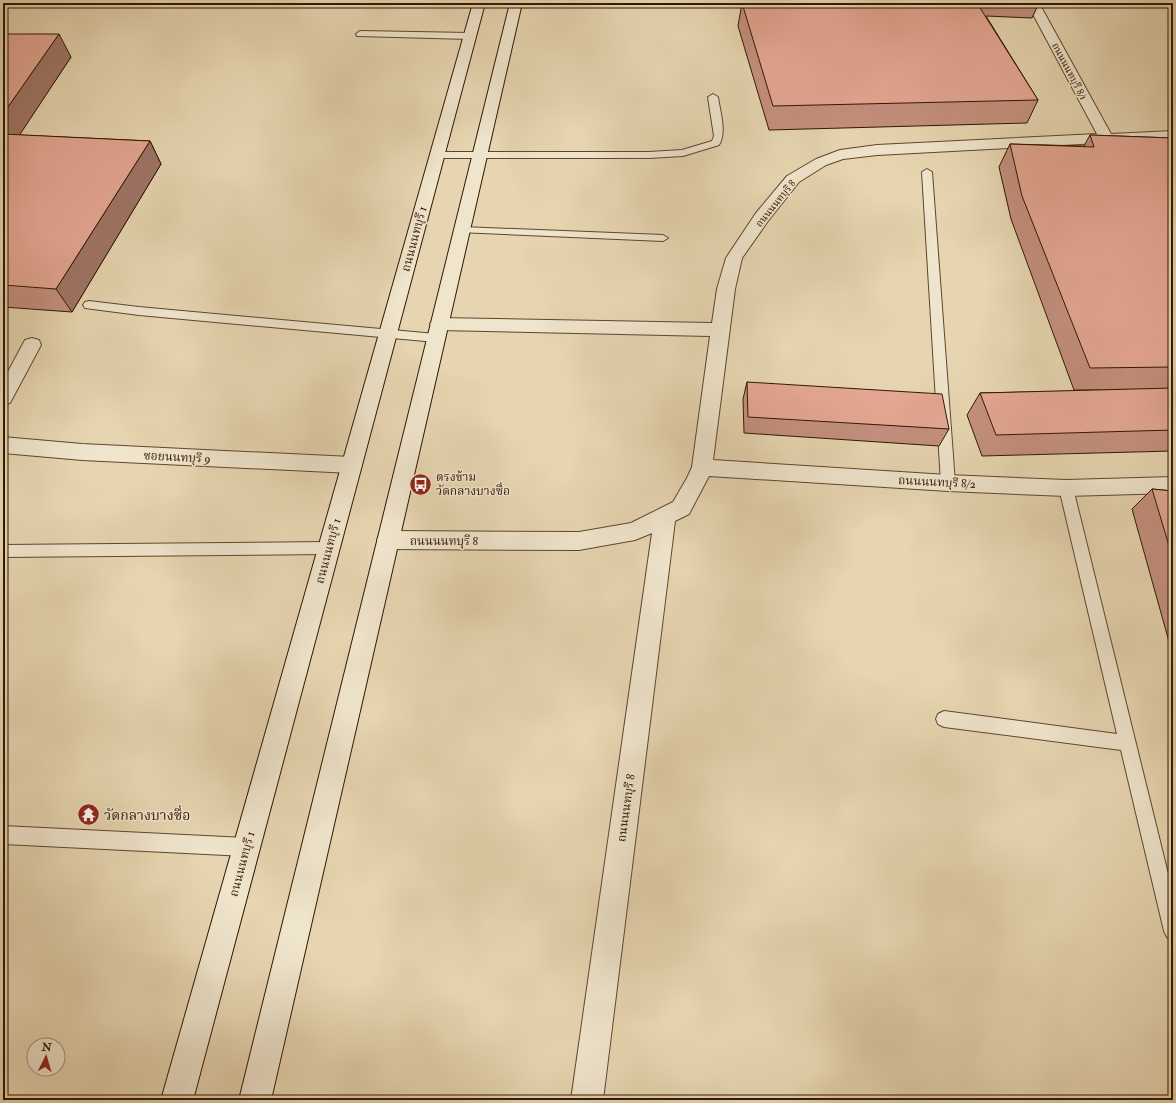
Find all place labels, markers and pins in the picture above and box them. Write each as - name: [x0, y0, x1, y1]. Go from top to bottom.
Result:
- place label: ตรงข้าม วัดกลางบางซื่อ: [436, 470, 510, 499]
- bus stop icon: ตรงข้าม วัดกลางบางซื่อ: [408, 471, 434, 497]
- temple icon: วัดกลางบางซื่อ: [75, 802, 101, 828]
- place label: วัดกลางบางซื่อ: [104, 805, 190, 824]

